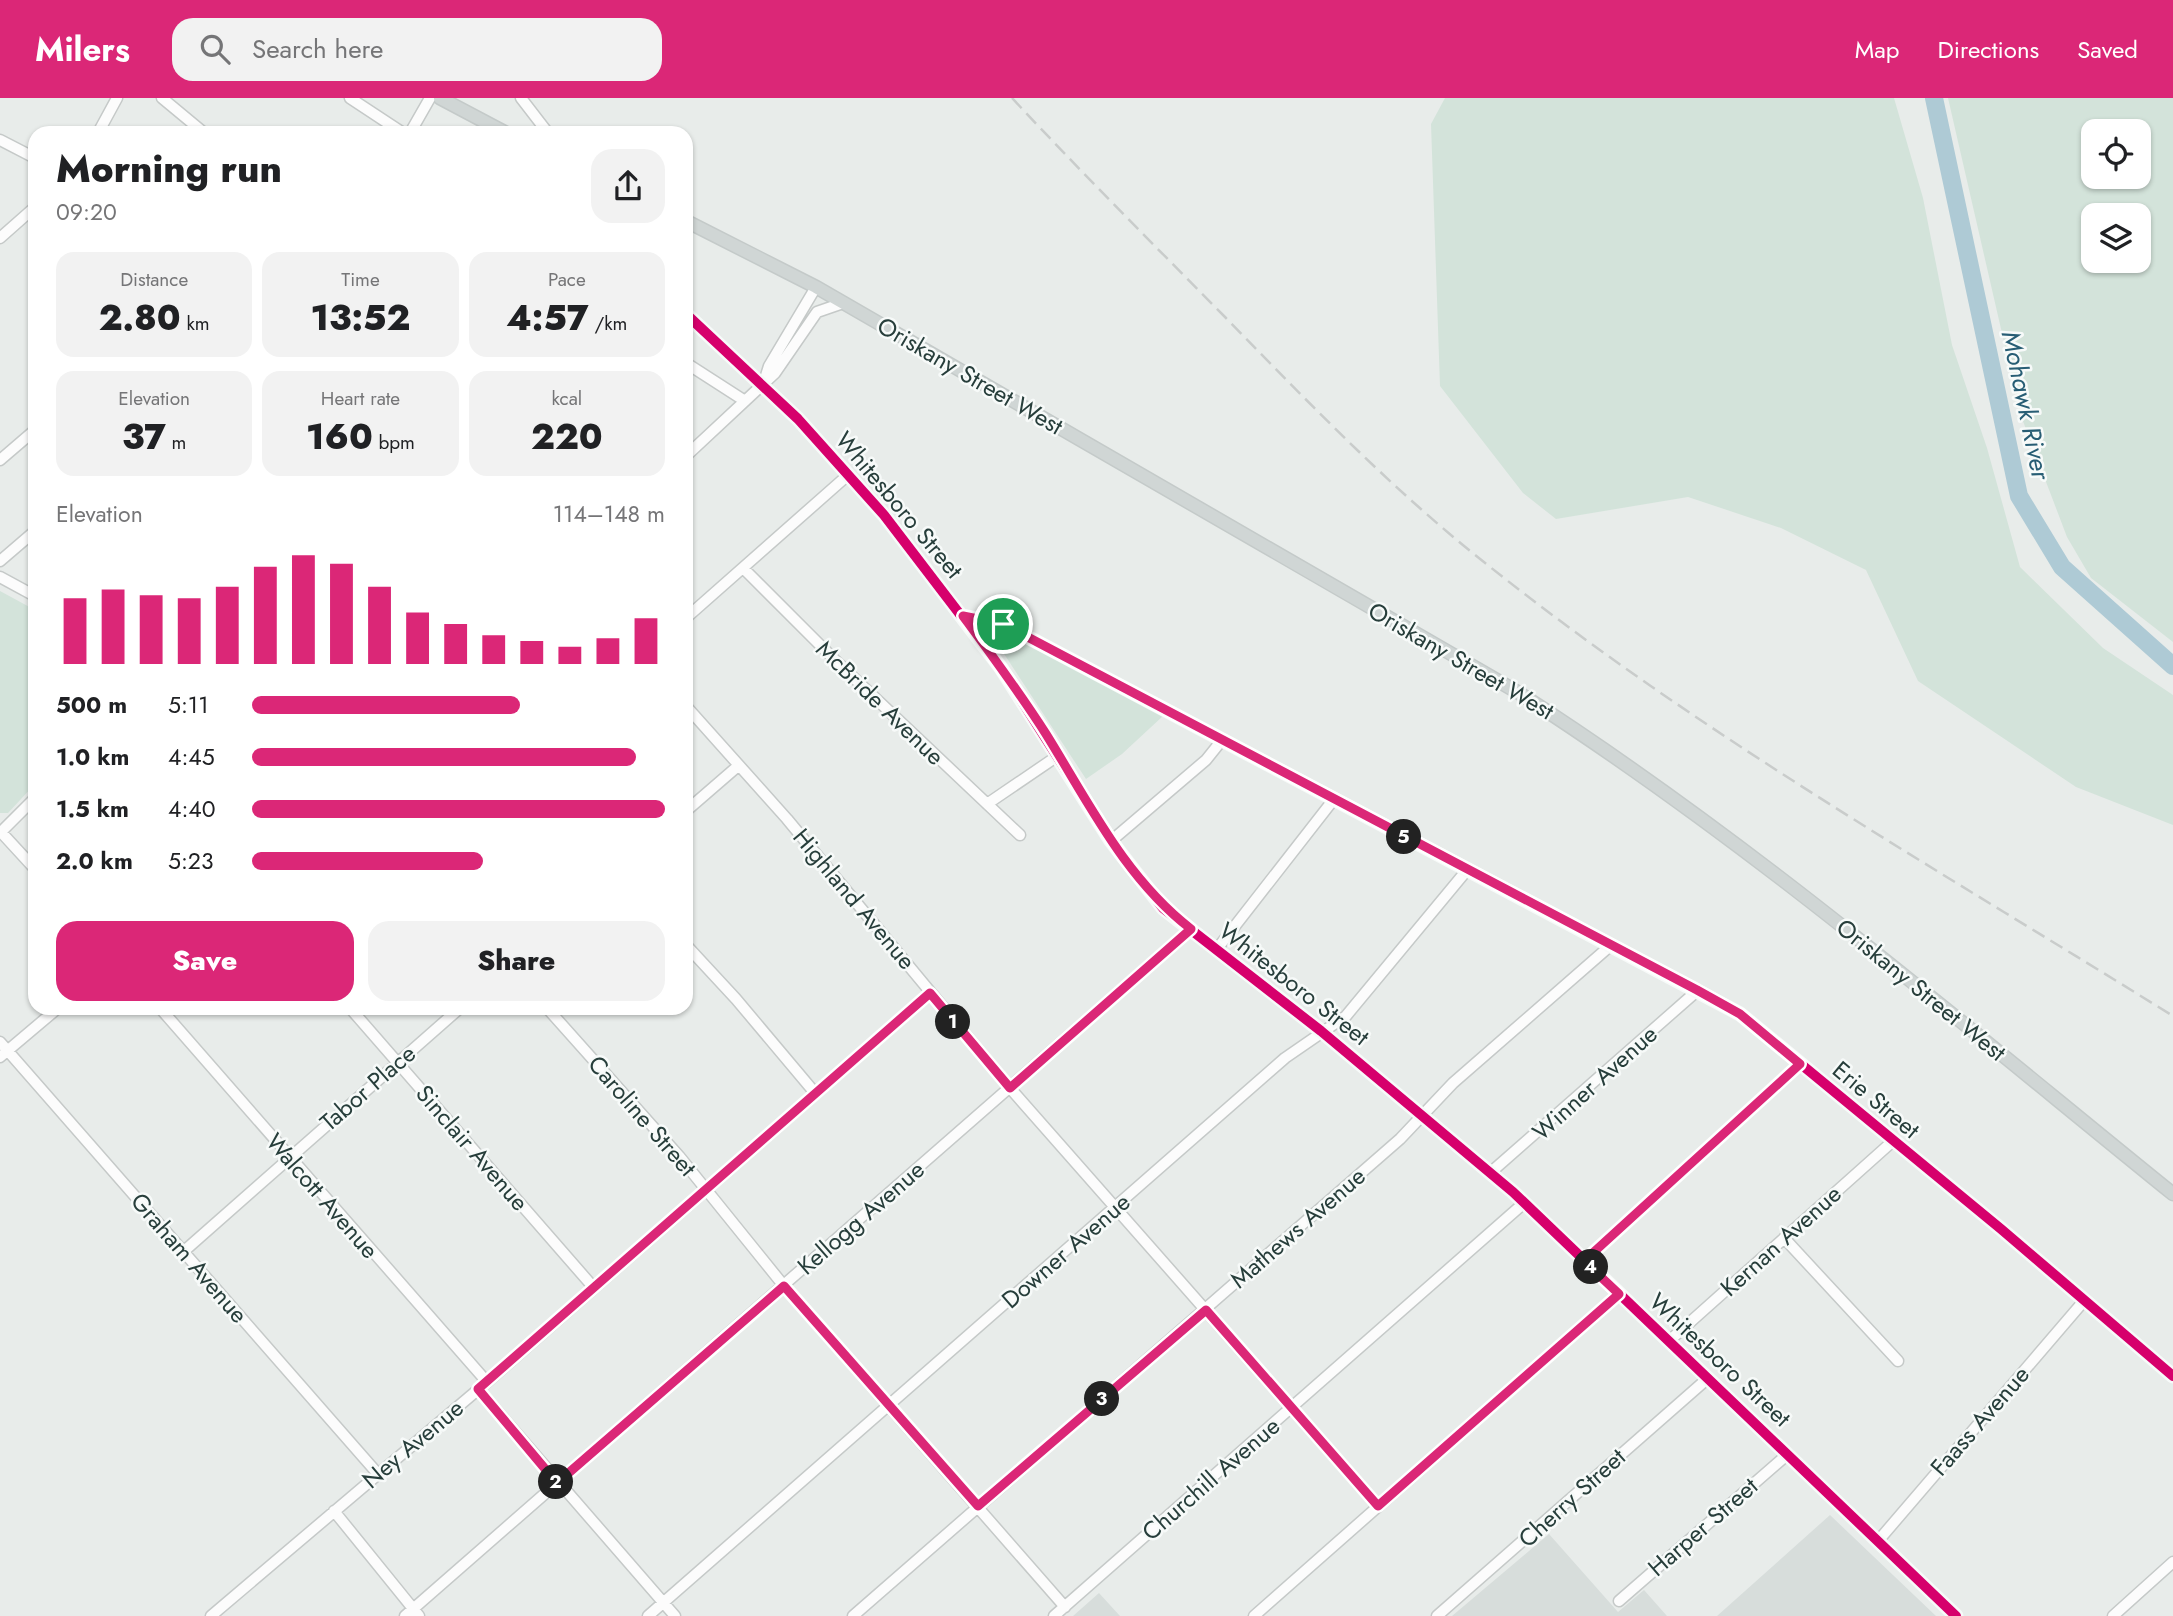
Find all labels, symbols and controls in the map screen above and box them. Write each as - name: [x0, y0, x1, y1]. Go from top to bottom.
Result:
- search box: [172, 18, 662, 81]
- text: Milers: [35, 26, 130, 73]
- icon: search: [196, 30, 234, 68]
- text: Search here: [252, 30, 383, 68]
- text: Map: [1855, 32, 1900, 67]
- text: Directions: [1938, 32, 2039, 67]
- text: Saved: [2077, 32, 2138, 67]
- map controls: [2081, 119, 2151, 273]
- button: locate: [2081, 119, 2151, 189]
- text: Morning run: [56, 141, 282, 196]
- button: share: [591, 149, 665, 223]
- text: 09:20: [56, 195, 117, 229]
- button: layers: [2081, 203, 2151, 273]
- text: Distance: [120, 266, 188, 293]
- text: Time: [341, 266, 380, 293]
- text: Pace: [548, 266, 586, 293]
- text: 2.80: [99, 293, 181, 343]
- text: 13:52: [311, 293, 410, 343]
- text: 4:57: [506, 293, 589, 343]
- street label: Oriskany Street West: [871, 308, 1070, 443]
- text: km: [181, 310, 210, 337]
- text: /km: [589, 310, 627, 337]
- water label: Mohawk River: [1992, 327, 2061, 484]
- text: Elevation: [118, 385, 190, 412]
- text: Heart rate: [321, 385, 400, 412]
- text: kcal: [551, 385, 582, 412]
- text: 37: [122, 412, 166, 462]
- text: 160: [306, 412, 373, 462]
- text: 220: [531, 412, 603, 462]
- street label: Whitesboro Street: [827, 423, 972, 586]
- text: m: [166, 429, 186, 456]
- text: bpm: [373, 429, 415, 456]
- text: Elevation: [56, 497, 143, 531]
- text: 114–148 m: [553, 497, 665, 531]
- street label: Oriskany Street West: [1362, 593, 1561, 728]
- pin: [973, 594, 1033, 654]
- icon: arrive: [984, 605, 1022, 643]
- street label: McBride Avenue: [808, 632, 952, 773]
- text: 500 m: [56, 688, 127, 722]
- text: 5:11: [168, 688, 209, 722]
- text: 1.0 km: [56, 740, 129, 774]
- text: 4:45: [168, 740, 215, 774]
- text: 1.5 km: [56, 792, 129, 826]
- text: 4:40: [168, 792, 216, 826]
- street label: Highland Avenue: [785, 820, 924, 977]
- pin: 5: [1386, 820, 1422, 854]
- text: 5: [1397, 823, 1410, 850]
- text: 2.0 km: [56, 844, 133, 878]
- text: 5:23: [168, 844, 214, 878]
- street label: Oriskany Street West: [1829, 910, 2014, 1069]
- street label: Whitesboro Street: [1212, 914, 1377, 1054]
- button: Save: [56, 921, 354, 1001]
- button: Share: [368, 921, 665, 1001]
- pin: 1: [936, 1004, 970, 1040]
- text: 1: [948, 1008, 957, 1035]
- street label: Winner Avenue: [1524, 1017, 1665, 1148]
- street label: Tabor Place: [312, 1036, 423, 1139]
- street label: Caroline Street: [580, 1048, 705, 1184]
- street label: Erie Street: [1825, 1053, 1928, 1147]
- street label: Sinclair Avenue: [408, 1077, 537, 1218]
- street label: Walcott Avenue: [258, 1125, 387, 1266]
- street label: Kellogg Avenue: [789, 1152, 932, 1283]
- street label: Mathews Avenue: [1222, 1159, 1373, 1296]
- street label: Kernan Avenue: [1712, 1177, 1849, 1305]
- street label: Graham Avenue: [123, 1185, 256, 1331]
- street label: Downer Avenue: [994, 1185, 1138, 1316]
- pin: 4: [1574, 1250, 1608, 1284]
- text: 4: [1584, 1253, 1597, 1280]
- street label: Whitesboro Street: [1642, 1285, 1799, 1435]
- street label: Faass Avenue: [1922, 1358, 2037, 1483]
- pin: 3: [1084, 1382, 1120, 1416]
- text: 3: [1096, 1385, 1107, 1412]
- street label: Ney Avenue: [354, 1391, 471, 1497]
- street label: Churchill Avenue: [1134, 1409, 1287, 1549]
- street label: Cherry Street: [1510, 1440, 1633, 1555]
- pin: 2: [538, 1464, 574, 1500]
- text: 2: [549, 1468, 562, 1495]
- street label: Harper Street: [1640, 1469, 1766, 1584]

